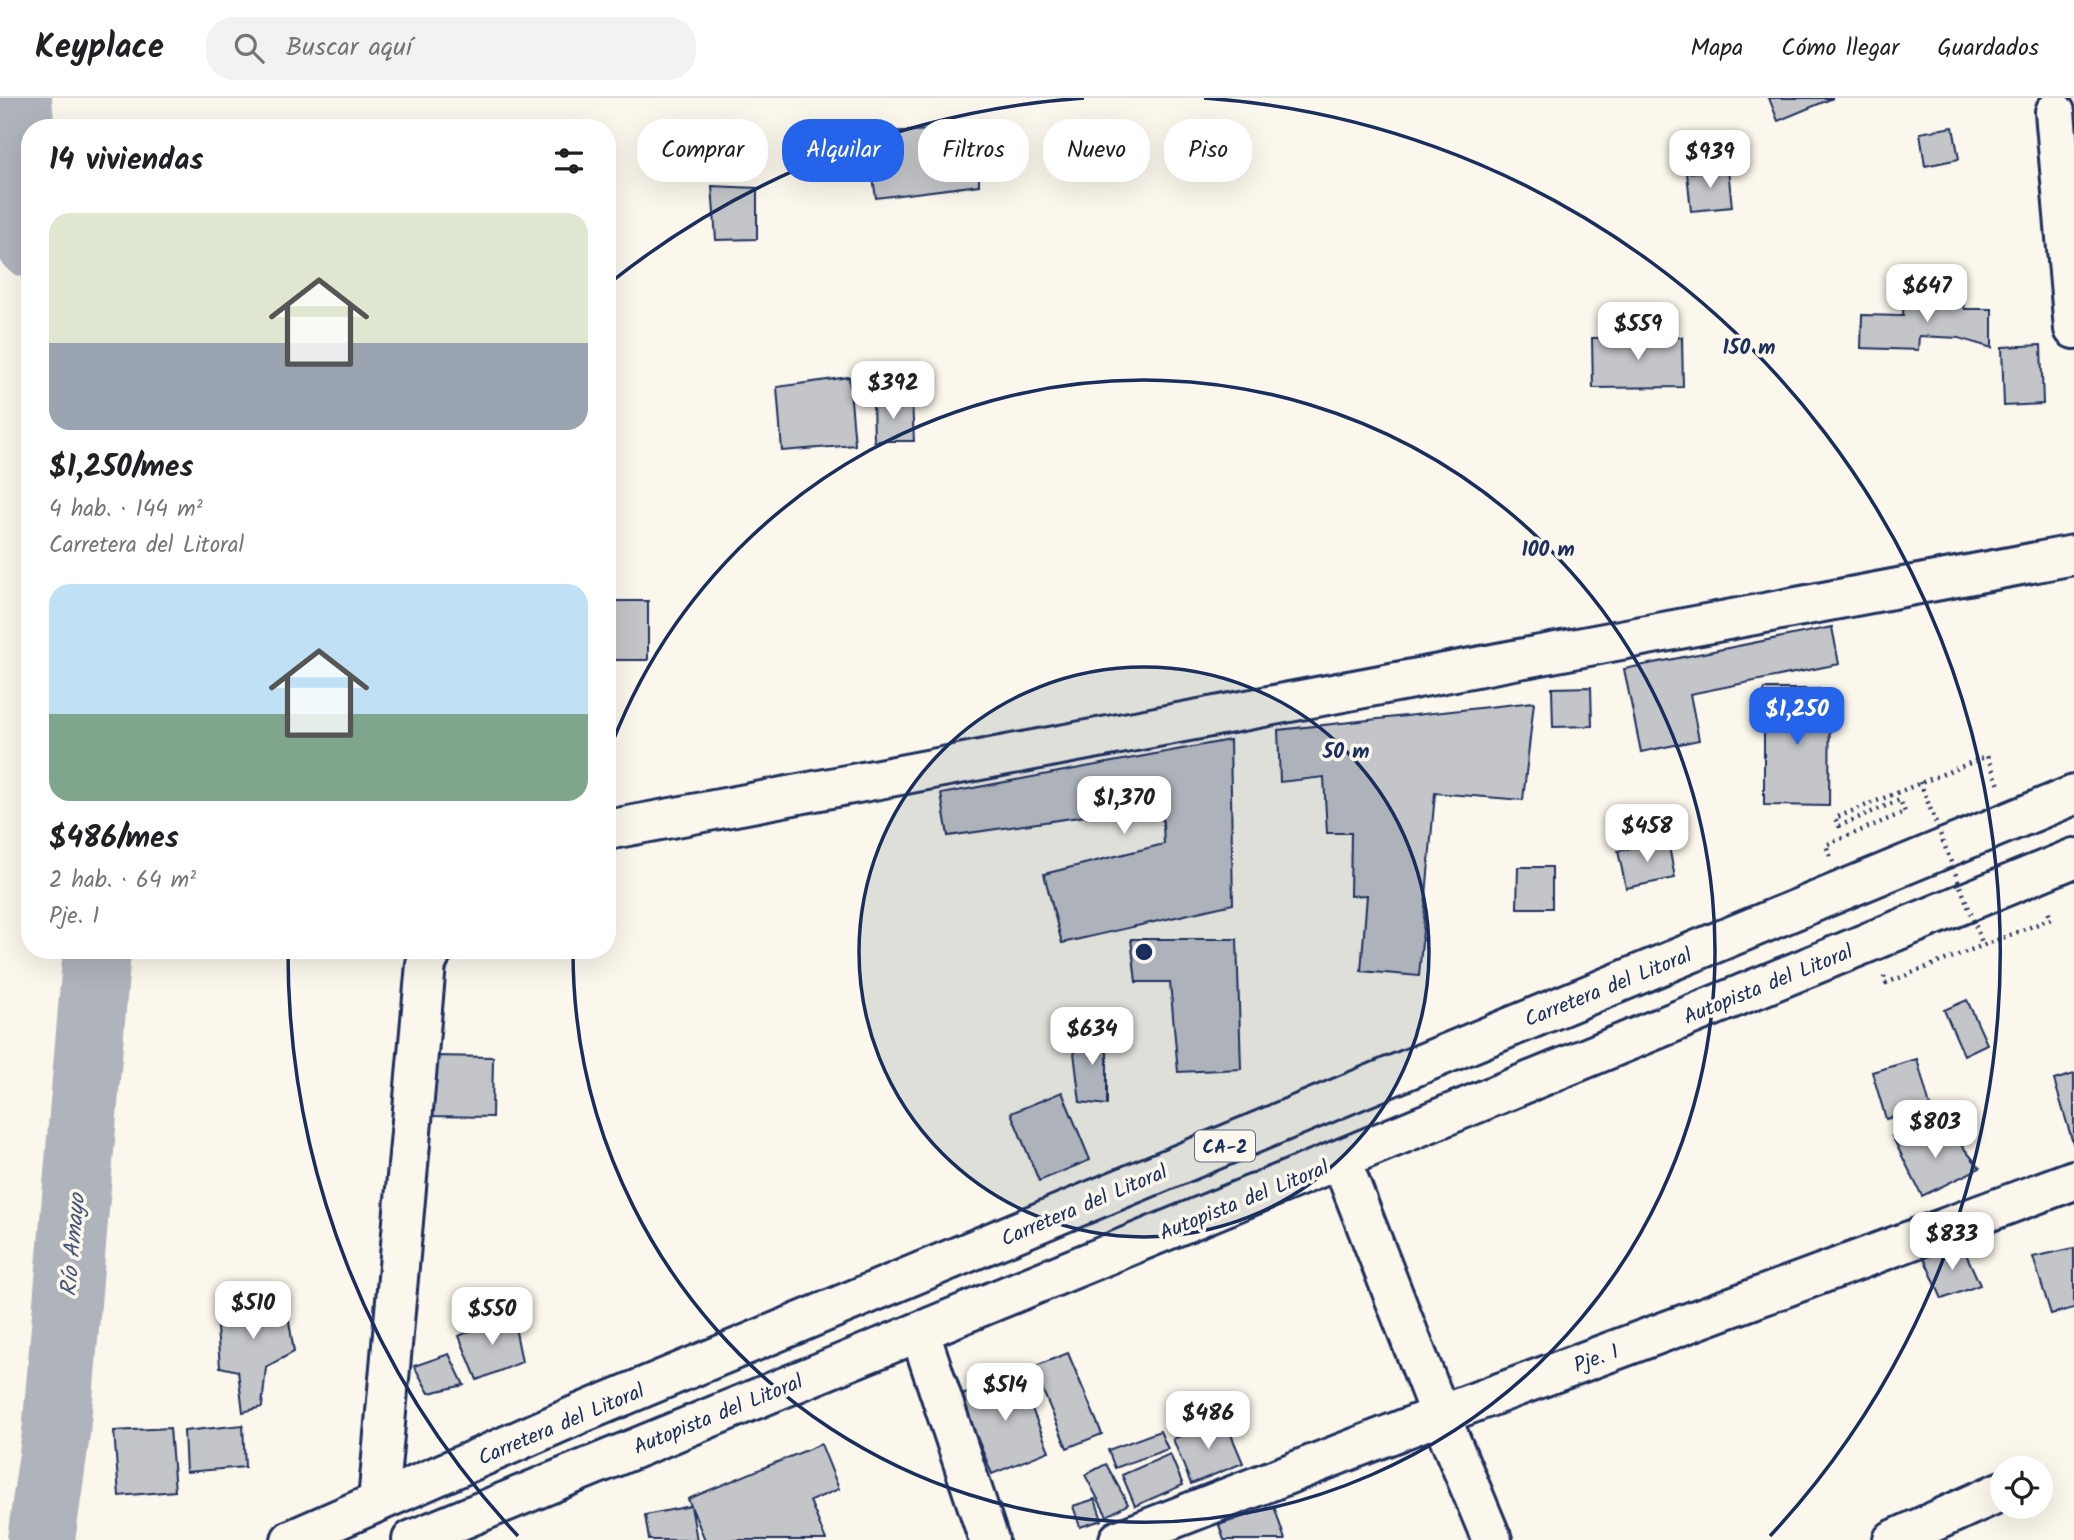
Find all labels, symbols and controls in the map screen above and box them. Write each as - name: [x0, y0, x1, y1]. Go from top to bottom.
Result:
- search box: [206, 17, 696, 80]
- text: Keyplace: [35, 22, 164, 75]
- text: Buscar aquí: [286, 27, 412, 69]
- icon: search: [230, 29, 268, 67]
- text: Mapa: [1690, 29, 1743, 68]
- text: Cómo llegar: [1781, 29, 1899, 68]
- text: Guardados: [1937, 29, 2039, 68]
- chip: Comprar: [637, 119, 768, 182]
- chip: Alquilar: [782, 119, 904, 182]
- chip: Filtros: [918, 119, 1029, 182]
- chip: Nuevo: [1043, 119, 1150, 182]
- chip: Piso: [1164, 119, 1252, 182]
- pin: $939: [1669, 130, 1751, 190]
- text: $939: [1685, 135, 1735, 171]
- text: 14 viviendas: [49, 137, 204, 185]
- icon: filters: [550, 142, 588, 180]
- icon: home: [256, 259, 382, 385]
- pin: $647: [1886, 264, 1968, 324]
- text: $647: [1902, 269, 1952, 305]
- pin: $559: [1597, 302, 1679, 362]
- text: $559: [1614, 307, 1662, 343]
- text: 150 m: [1722, 332, 1776, 365]
- pin: $392: [852, 362, 934, 421]
- text: $392: [867, 366, 919, 402]
- text: $1,250/mes: [49, 444, 193, 492]
- text: 4 hab. · 144 m²: [49, 492, 203, 528]
- text: Carretera del Litoral: [49, 528, 244, 564]
- text: 100 m: [1521, 534, 1575, 567]
- icon: home: [256, 630, 382, 756]
- pin: $1,250: [1740, 688, 1854, 747]
- text: $1,250: [1765, 692, 1829, 728]
- text: 50 m: [1322, 736, 1369, 769]
- pin: $1,370: [1067, 776, 1181, 836]
- text: $1,370: [1093, 781, 1155, 817]
- pin: $458: [1606, 804, 1688, 864]
- text: $458: [1621, 809, 1673, 845]
- text: $486/mes: [49, 815, 179, 863]
- text: 2 hab. · 64 m²: [49, 863, 196, 899]
- text: Pje. 1: [49, 899, 100, 935]
- street label: Autopista del Litoral: [1679, 936, 1858, 1034]
- centre of rings: [1132, 940, 1156, 964]
- street label: Carretera del Litoral: [1520, 940, 1697, 1037]
- pin: $634: [1051, 1007, 1133, 1067]
- text: $634: [1066, 1012, 1118, 1048]
- pin: $803: [1894, 1100, 1976, 1160]
- text: $803: [1909, 1105, 1961, 1141]
- road number: CA-2: [1195, 1130, 1255, 1162]
- street label: Autopista del Litoral: [1155, 1152, 1334, 1250]
- street label: Carretera del Litoral: [996, 1156, 1173, 1256]
- water label: Río Amayo: [52, 1191, 97, 1298]
- pin: $833: [1911, 1212, 1993, 1272]
- text: $833: [1926, 1217, 1978, 1253]
- pin: $510: [212, 1282, 294, 1341]
- text: $510: [231, 1286, 275, 1322]
- pin: $550: [451, 1288, 533, 1347]
- text: $550: [468, 1292, 516, 1328]
- street label: Pje. 1: [1569, 1336, 1624, 1383]
- pin: $514: [964, 1364, 1046, 1423]
- street label: Autopista del Litoral: [629, 1366, 808, 1464]
- text: $514: [983, 1368, 1027, 1404]
- street label: Carretera del Litoral: [473, 1375, 650, 1475]
- pin: $486: [1167, 1392, 1249, 1451]
- text: $486: [1182, 1396, 1234, 1432]
- map controls: [1990, 1456, 2053, 1519]
- button: locate: [1990, 1456, 2053, 1519]

